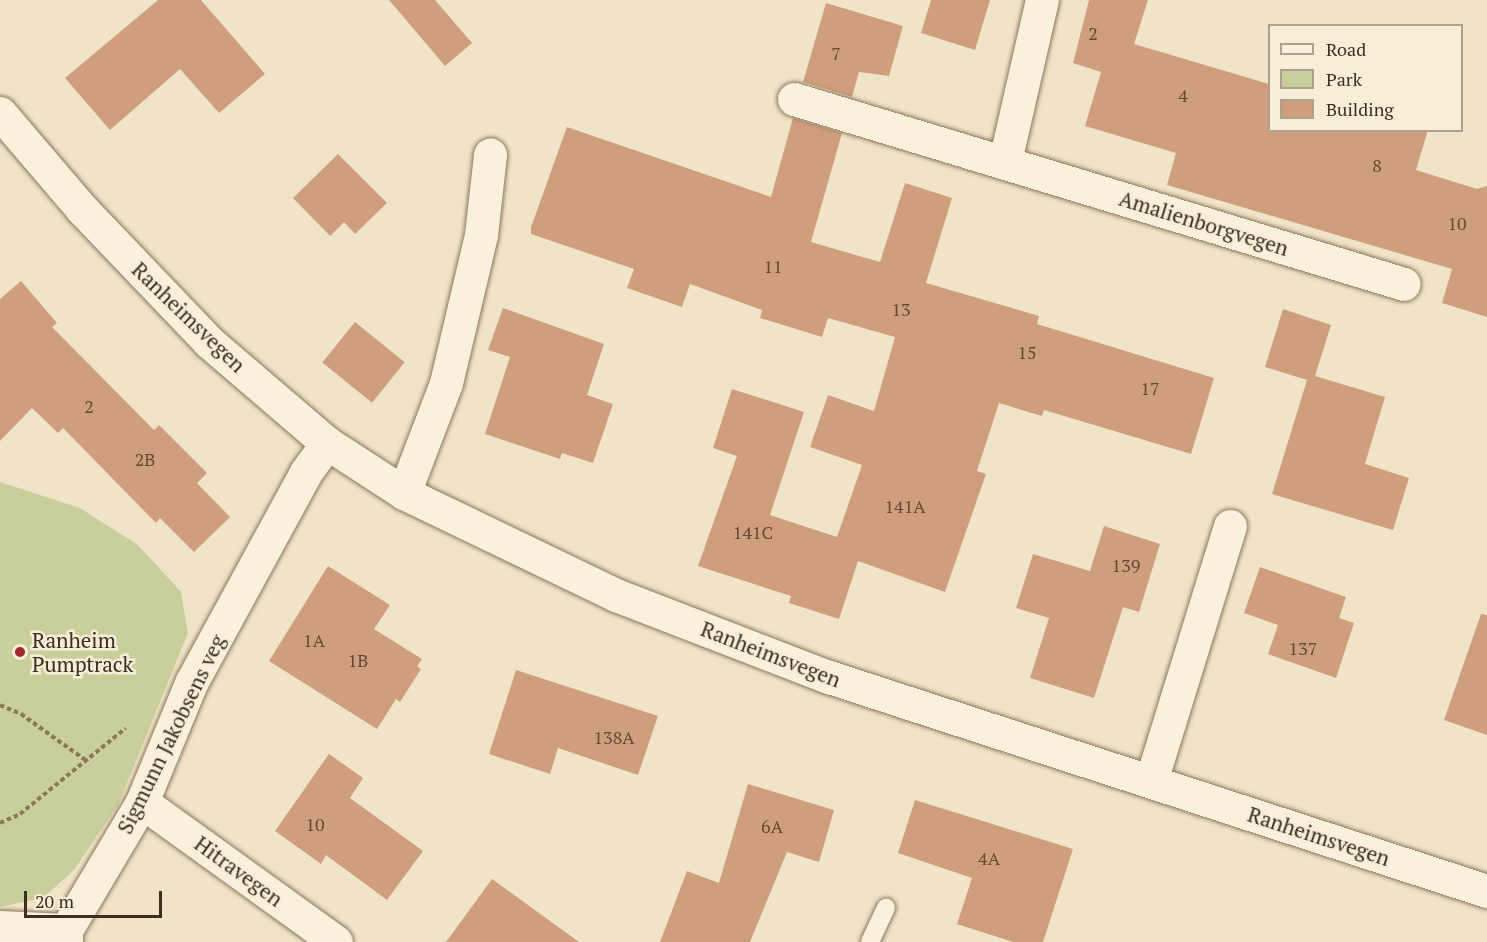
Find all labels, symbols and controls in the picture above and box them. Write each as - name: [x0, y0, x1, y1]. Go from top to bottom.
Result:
- house number: 2: [1088, 22, 1098, 44]
- legend: [1268, 24, 1463, 132]
- text: Road: [1326, 37, 1366, 61]
- house number: 7: [831, 42, 841, 64]
- text: Park: [1326, 67, 1362, 91]
- house number: 4: [1178, 84, 1188, 106]
- text: Building: [1326, 97, 1394, 121]
- house number: 8: [1372, 154, 1382, 176]
- street label: Amalienborgvegen: [1116, 185, 1292, 261]
- house number: 10: [1447, 212, 1467, 234]
- house number: 11: [763, 255, 783, 277]
- street label: Ranheimsvegen: [127, 257, 251, 377]
- house number: 13: [891, 298, 911, 320]
- house number: 15: [1017, 341, 1037, 363]
- house number: 17: [1140, 377, 1160, 399]
- house number: 2: [84, 395, 94, 417]
- house number: 2B: [135, 448, 155, 470]
- house number: 141A: [884, 495, 926, 517]
- house number: 141C: [733, 521, 773, 543]
- house number: 139: [1112, 554, 1140, 576]
- street label: Ranheimsvegen: [697, 616, 845, 692]
- place label: Ranheim Pumptrack: [32, 627, 133, 677]
- house number: 1A: [303, 629, 325, 651]
- street label: Sigmunn Jakobsens veg: [112, 630, 230, 838]
- house number: 137: [1289, 637, 1317, 659]
- marker: Ranheim Pumptrack: [13, 645, 27, 659]
- house number: 1B: [348, 649, 368, 671]
- house number: 138A: [593, 726, 635, 748]
- street label: Ranheimsvegen: [1245, 801, 1393, 871]
- house number: 10: [305, 813, 325, 835]
- house number: 6A: [761, 815, 783, 837]
- street label: Hitravegen: [190, 831, 288, 911]
- house number: 4A: [978, 847, 1000, 869]
- scale bar: [27, 879, 165, 917]
- text: 20 m: [35, 889, 74, 913]

